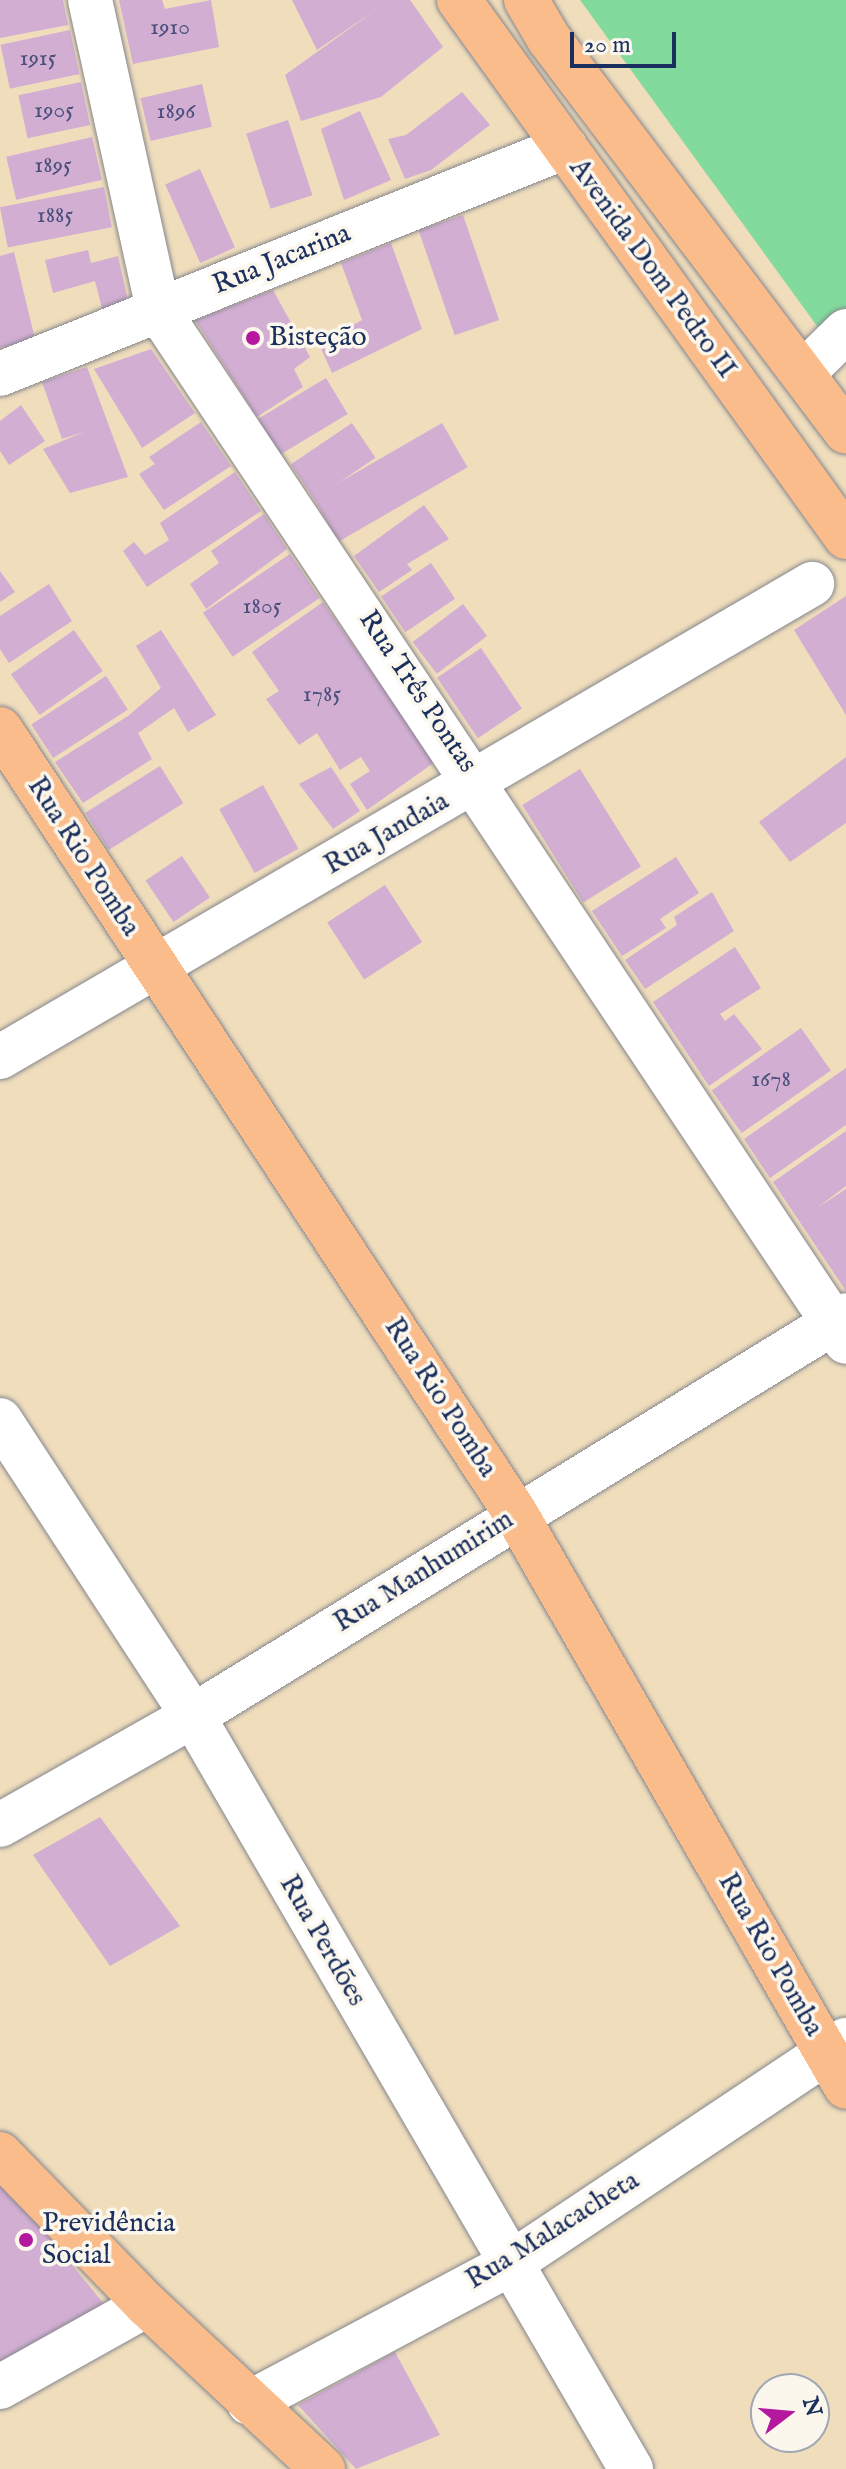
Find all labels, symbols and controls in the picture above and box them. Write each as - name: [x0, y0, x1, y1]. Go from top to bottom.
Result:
- house number: 1910: [150, 14, 190, 42]
- scale bar: [574, 16, 680, 66]
- text: 20 m: [584, 30, 631, 61]
- house number: 1915: [20, 45, 56, 73]
- house number: 1905: [34, 97, 74, 125]
- house number: 1896: [157, 98, 195, 126]
- house number: 1895: [34, 152, 72, 180]
- street label: Avenida Dom Pedro II: [561, 153, 743, 385]
- house number: 1885: [37, 202, 73, 230]
- street label: Rua Jacarina: [208, 217, 356, 303]
- place label: Bisteção: [269, 321, 367, 355]
- marker: Bisteção: [244, 329, 262, 347]
- house number: 1805: [243, 593, 281, 621]
- street label: Rua Três Pontas: [350, 605, 484, 779]
- house number: 1785: [303, 681, 341, 709]
- street label: Rua Rio Pomba: [19, 771, 147, 943]
- street label: Rua Jandaia: [319, 785, 455, 883]
- house number: 1678: [751, 1066, 791, 1094]
- street label: Rua Rio Pomba: [376, 1312, 504, 1484]
- street label: Rua Manhumirim: [328, 1503, 520, 1641]
- street label: Rua Rio Pomba: [710, 1867, 830, 2043]
- street label: Rua Perdões: [271, 1870, 373, 2012]
- street label: Rua Malacacheta: [460, 2164, 646, 2298]
- place label: Previdência Social: [42, 2207, 175, 2273]
- marker: Previdência Social: [17, 2231, 35, 2249]
- north arrow: [750, 2373, 830, 2453]
- text: N: [795, 2394, 827, 2420]

